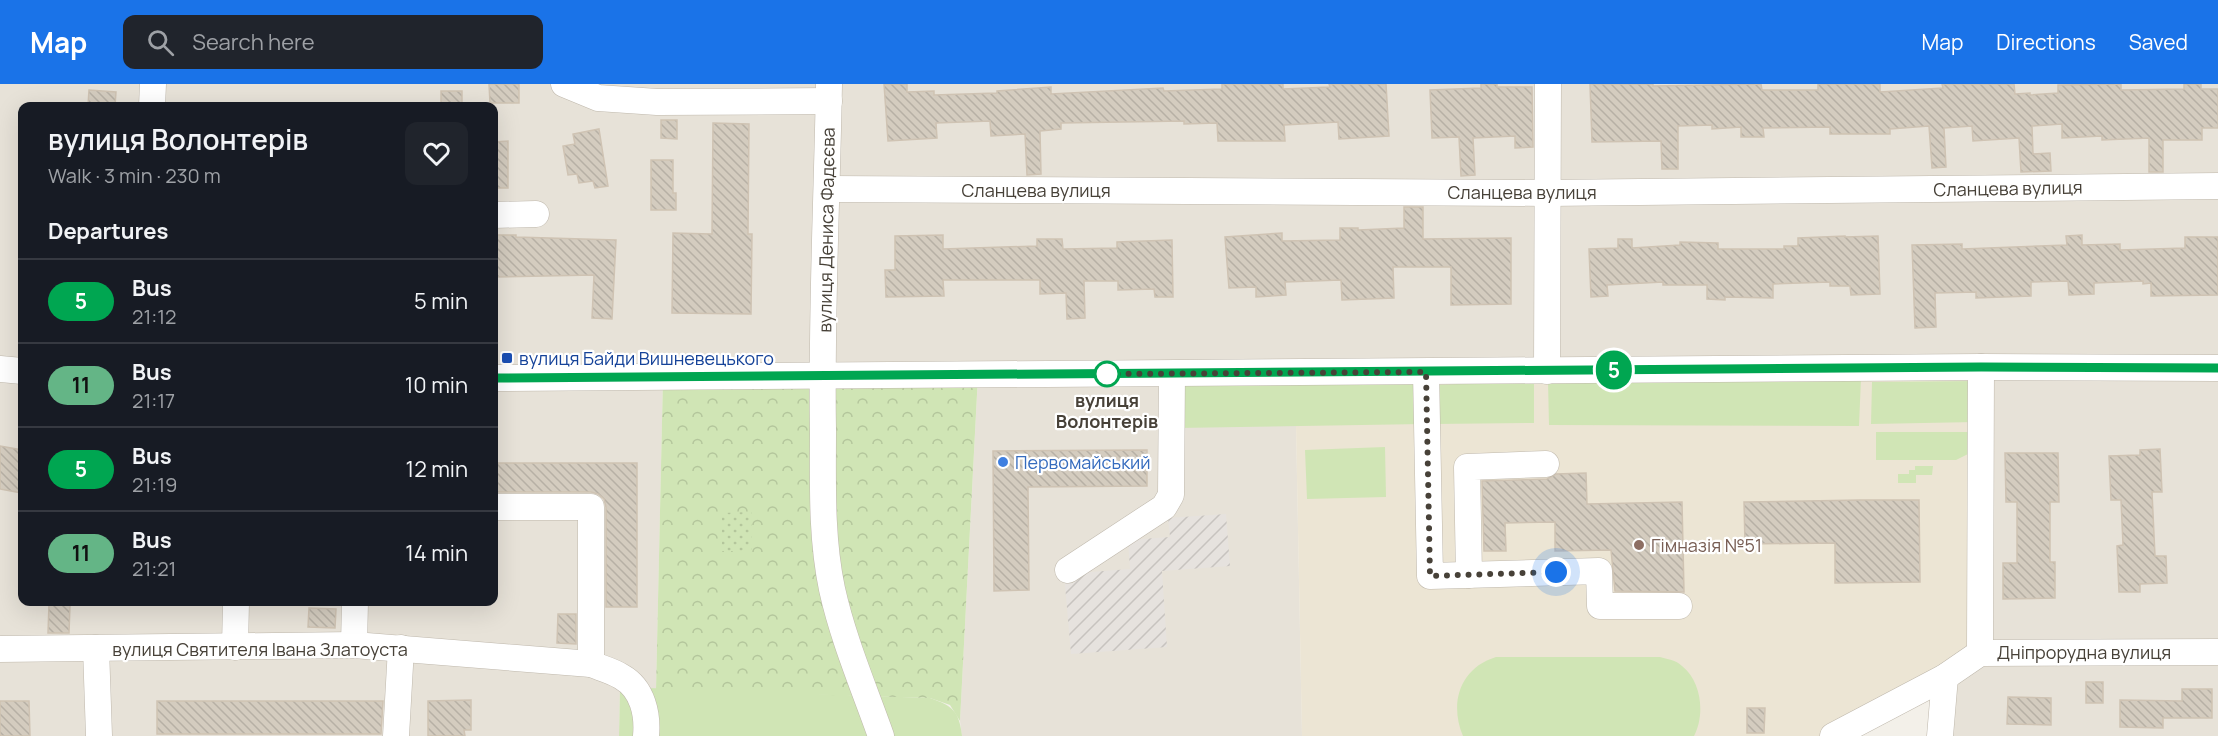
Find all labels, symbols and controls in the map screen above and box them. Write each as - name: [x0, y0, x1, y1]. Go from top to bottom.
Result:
- search box: [123, 15, 543, 69]
- text: Map: [30, 23, 87, 61]
- icon: search: [144, 26, 177, 59]
- text: Search here: [192, 27, 315, 57]
- text: Map: [1922, 28, 1963, 56]
- text: Directions: [1996, 28, 2096, 56]
- text: Saved: [2129, 28, 2188, 56]
- text: вулиця Волонтерів: [48, 120, 308, 158]
- button: heart: [405, 122, 468, 185]
- street label: вулиця Дениса Фадєєва: [812, 127, 840, 333]
- text: Walk · 3 min · 230 m: [48, 162, 221, 189]
- street label: Сланцева вулиця: [1933, 175, 2083, 201]
- street label: Сланцева вулиця: [961, 178, 1111, 202]
- street label: Сланцева вулиця: [1447, 180, 1597, 204]
- text: Departures: [48, 216, 168, 246]
- text: Bus: [132, 273, 172, 303]
- text: 5 min: [414, 286, 468, 316]
- text: 5: [75, 287, 87, 315]
- text: 21:12: [132, 303, 176, 330]
- place label: вулиця Байди Вишневецького: [519, 346, 774, 370]
- line badge: 5: [1594, 350, 1634, 390]
- marker: вулиця Байди Вишневецького: [500, 351, 514, 365]
- text: 5: [1608, 356, 1620, 384]
- text: Bus: [132, 357, 172, 387]
- marker: вулиця Волонтерів: [1094, 361, 1120, 387]
- text: 10 min: [405, 370, 468, 400]
- text: 11: [72, 371, 90, 399]
- text: 21:17: [132, 387, 175, 414]
- place label: вулиця Волонтерів: [1056, 388, 1158, 433]
- text: Bus: [132, 441, 172, 471]
- place label: Первомайський: [1015, 450, 1151, 474]
- text: 12 min: [406, 454, 468, 484]
- text: 5: [75, 455, 87, 483]
- marker: Первомайський: [996, 455, 1010, 469]
- text: 21:19: [132, 471, 177, 498]
- text: Bus: [132, 525, 172, 555]
- place label: Гімназія №51: [1651, 533, 1762, 557]
- text: 14 min: [405, 538, 468, 568]
- marker: Гімназія №51: [1632, 538, 1646, 552]
- text: 11: [72, 539, 90, 567]
- text: 21:21: [132, 555, 176, 582]
- your location: [1541, 557, 1571, 587]
- street label: вулиця Святителя Івана Златоуста: [112, 637, 408, 661]
- street label: Дніпрорудна вулиця: [1997, 640, 2171, 664]

